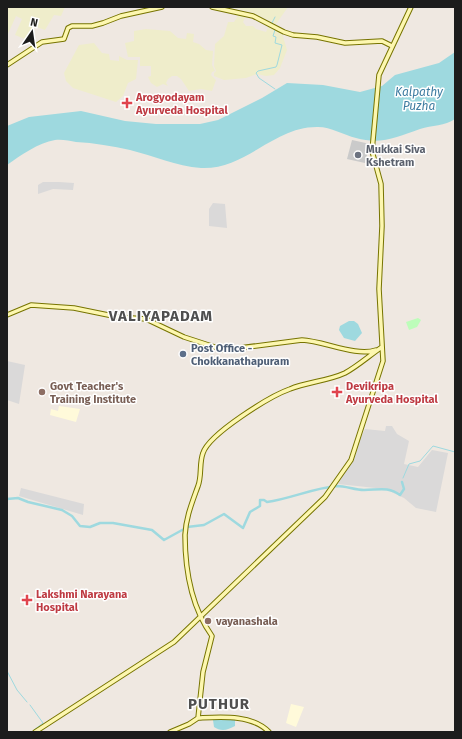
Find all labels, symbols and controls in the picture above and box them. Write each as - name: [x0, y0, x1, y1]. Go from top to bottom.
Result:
- north arrow: [12, 12, 52, 52]
- text: N: [29, 16, 39, 30]
- water label: Kalpathy Puzha: [395, 85, 444, 113]
- place label: Arogyodayam Ayurveda Hospital: [135, 91, 229, 117]
- marker: Arogyodayam Ayurveda Hospital: [121, 97, 133, 109]
- place label: Mukkai Siva Kshetram: [366, 143, 425, 169]
- marker: Mukkai Siva Kshetram: [353, 150, 363, 160]
- district label: VALIYAPADAM: [108, 307, 213, 325]
- place label: Post Office - Chokkanathapuram: [191, 342, 289, 368]
- marker: Post Office - Chokkanathapuram: [178, 349, 188, 359]
- place label: Govt Teacher's Training Institute: [50, 380, 136, 406]
- place label: Devikripa Ayurveda Hospital: [345, 380, 439, 406]
- marker: Devikripa Ayurveda Hospital: [331, 386, 343, 398]
- marker: Govt Teacher's Training Institute: [37, 387, 47, 397]
- place label: Lakshmi Narayana Hospital: [36, 588, 127, 614]
- marker: Lakshmi Narayana Hospital: [21, 594, 33, 606]
- place label: vayanashala: [215, 615, 278, 628]
- marker: vayanashala: [203, 616, 213, 626]
- district label: PUTHUR: [188, 695, 250, 713]

